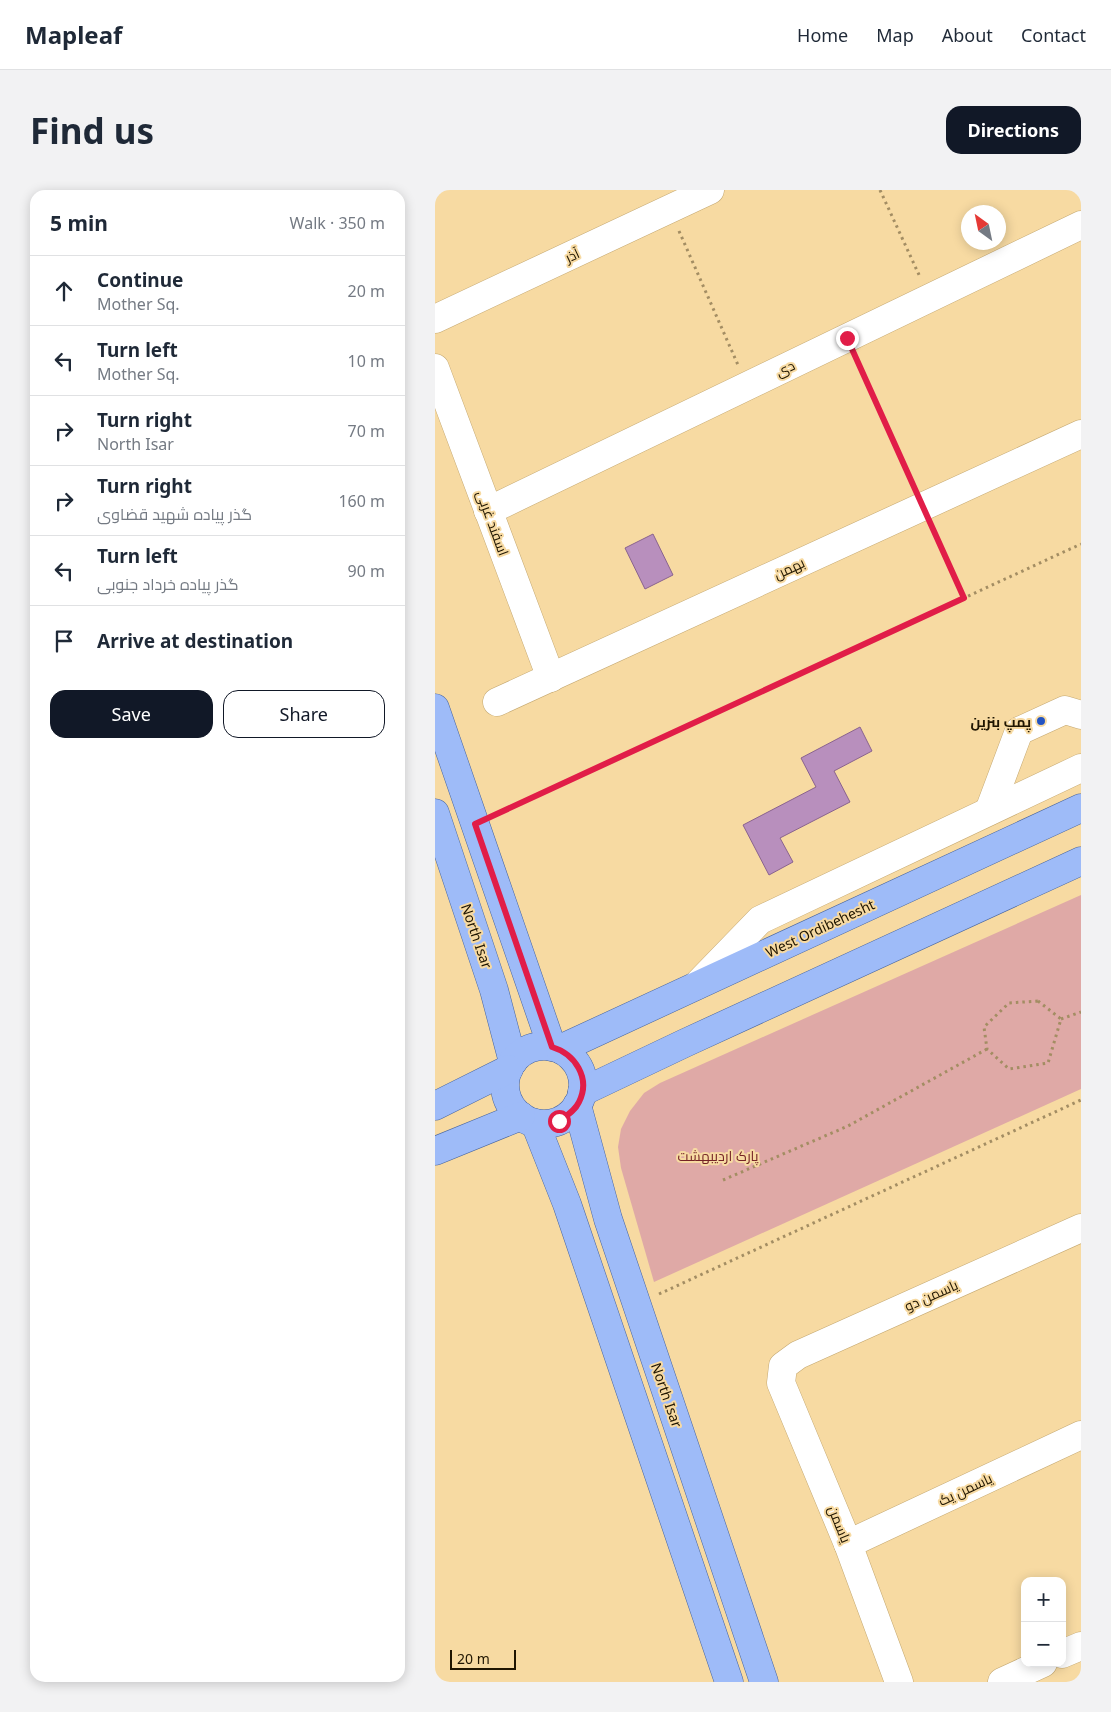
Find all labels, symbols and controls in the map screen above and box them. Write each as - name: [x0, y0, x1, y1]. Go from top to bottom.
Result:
- text: Mapleaf: [25, 18, 122, 51]
- text: Home: [797, 23, 848, 47]
- text: Map: [876, 23, 914, 47]
- text: About: [942, 23, 993, 47]
- text: Contact: [1021, 23, 1086, 47]
- button: Directions: [946, 106, 1081, 154]
- text: Find us: [30, 107, 154, 154]
- north arrow: [961, 205, 1006, 250]
- text: 5 min: [50, 209, 108, 237]
- text: Walk · 350 m: [290, 212, 385, 234]
- street label: آذر: [561, 243, 583, 267]
- text: Continue: [97, 267, 183, 293]
- icon: ahead: [50, 277, 78, 305]
- text: 20 m: [348, 280, 385, 302]
- text: Mother Sq.: [97, 293, 180, 315]
- route end: [836, 327, 859, 350]
- text: Turn left: [97, 337, 178, 363]
- icon: left: [50, 347, 78, 375]
- text: 10 m: [348, 350, 385, 372]
- street label: دی: [772, 355, 798, 381]
- text: Mother Sq.: [97, 363, 180, 385]
- text: Turn right: [97, 407, 192, 433]
- icon: right: [50, 417, 78, 445]
- text: 70 m: [348, 420, 385, 442]
- text: North Isar: [97, 433, 174, 455]
- text: Turn right: [97, 473, 192, 499]
- icon: right: [50, 487, 78, 515]
- street label: اسفند غربی: [472, 488, 514, 558]
- text: 160 m: [338, 490, 385, 512]
- text: گذر پیاده شهید قضاوی: [97, 503, 252, 525]
- text: Turn left: [97, 543, 178, 569]
- street label: بهمن: [770, 553, 808, 583]
- icon: left: [50, 557, 78, 585]
- text: 90 m: [348, 560, 385, 582]
- text: گذر پیاده خرداد جنوبی: [97, 573, 239, 595]
- icon: arrive: [50, 627, 78, 655]
- text: Arrive at destination: [97, 628, 293, 654]
- button: Save: [50, 690, 213, 738]
- button: Share: [223, 690, 385, 738]
- place label: پمپ بنزین: [971, 712, 1031, 733]
- marker: پمپ بنزین: [1035, 715, 1047, 727]
- street label: West Ordibehesht: [762, 894, 878, 962]
- street label: North Isar: [457, 901, 497, 971]
- route start: [548, 1110, 571, 1133]
- park label: پارک اردیبهشت: [678, 1146, 759, 1166]
- street label: یاسمن دو: [901, 1275, 961, 1315]
- street label: North Isar: [647, 1360, 687, 1430]
- street label: یاسمن یک: [935, 1468, 995, 1510]
- street label: یاسمن: [824, 1503, 856, 1546]
- map controls: [1021, 1577, 1066, 1667]
- button: +: [1021, 1577, 1066, 1622]
- button: −: [1021, 1622, 1066, 1667]
- scale bar: [450, 1647, 516, 1670]
- text: 20 m: [457, 1649, 490, 1668]

